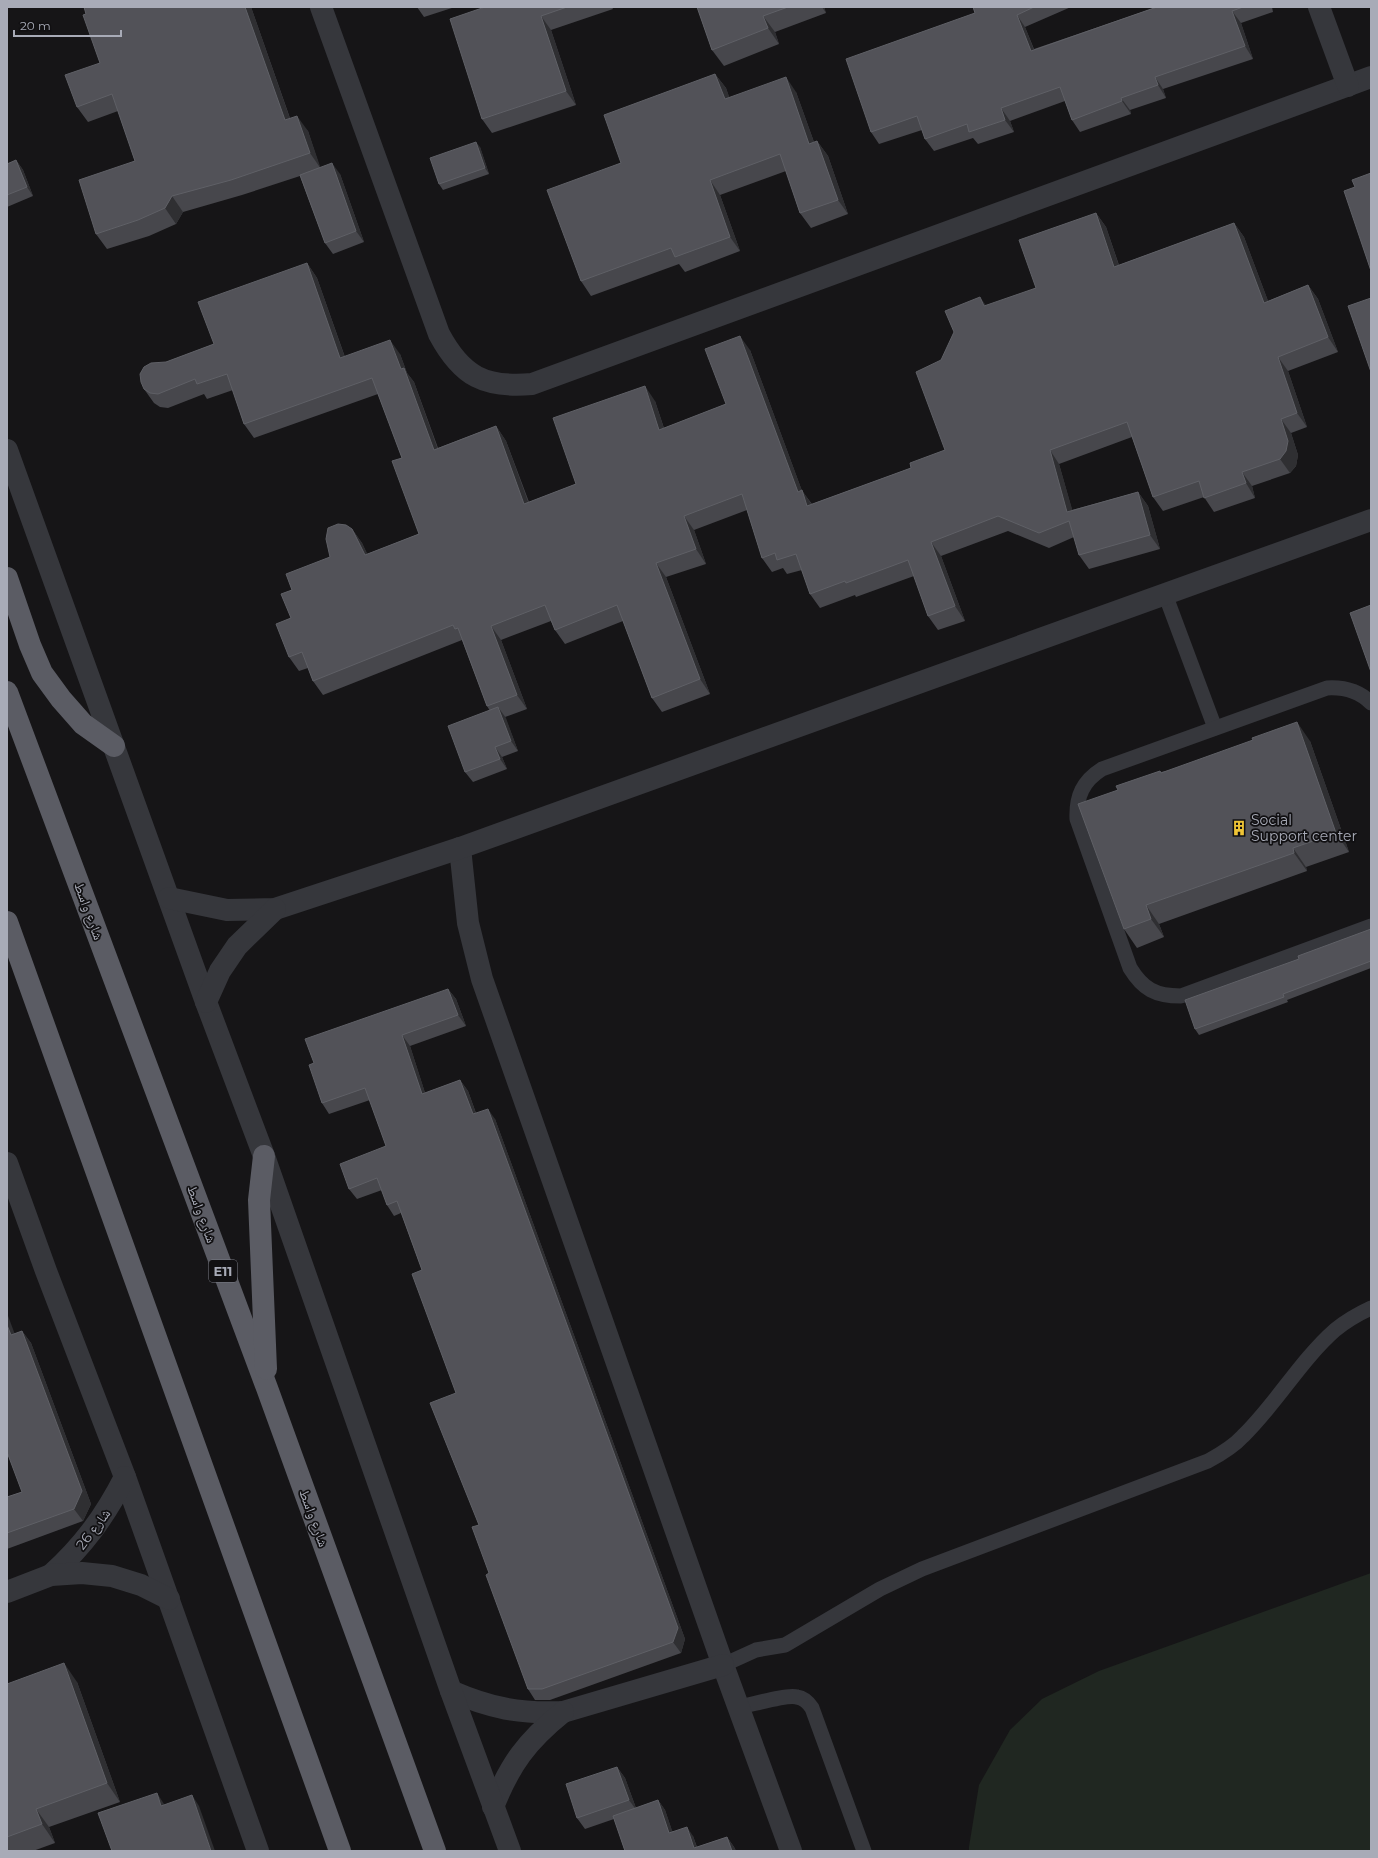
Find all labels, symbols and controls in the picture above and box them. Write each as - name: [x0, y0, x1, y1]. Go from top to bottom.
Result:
- scale bar: [14, 12, 121, 38]
- text: 20 m: [20, 18, 51, 33]
- place label: Social Support center: [1251, 811, 1358, 845]
- building icon: Social Support center: [1230, 819, 1248, 837]
- street label: شارع واسط: [69, 880, 108, 943]
- street label: شارع واسط: [182, 1183, 221, 1246]
- road number: E11: [209, 1260, 237, 1282]
- street label: شارع واسط: [294, 1487, 333, 1550]
- street label: شارع 26: [72, 1505, 115, 1554]

